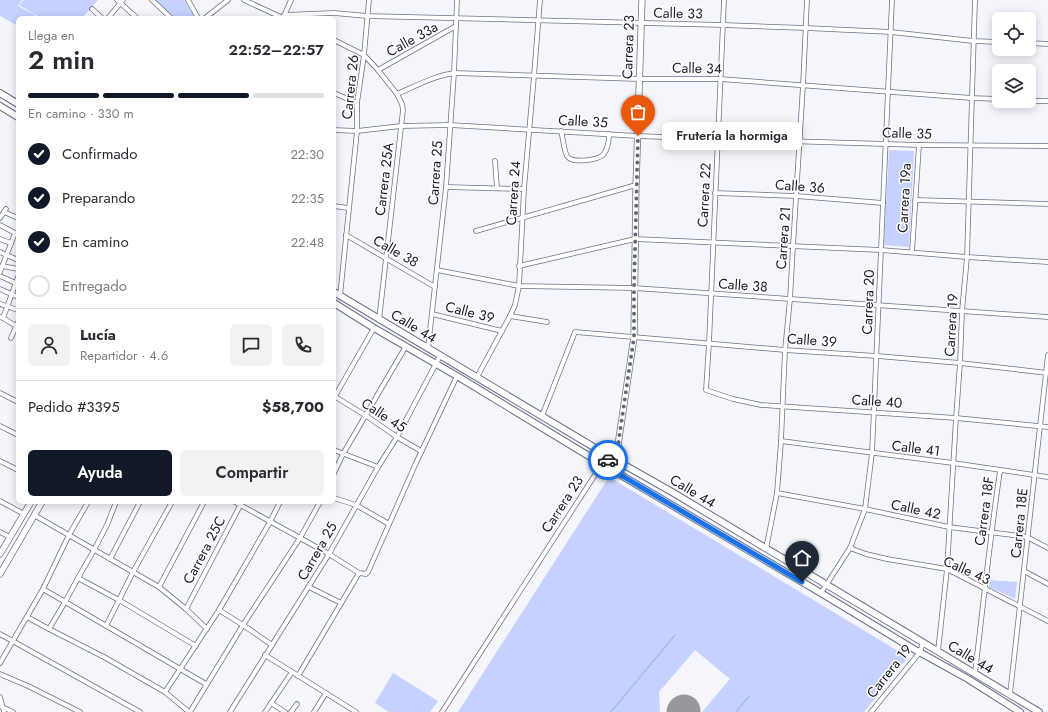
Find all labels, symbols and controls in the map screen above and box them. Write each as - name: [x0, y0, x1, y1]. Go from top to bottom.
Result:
- street label: Calle 33: [653, 3, 703, 23]
- map controls: [992, 12, 1036, 108]
- button: locate: [992, 12, 1036, 56]
- street label: Carrera 23: [617, 14, 639, 79]
- street label: Calle 33a: [383, 17, 441, 61]
- text: Llega en: [28, 26, 75, 45]
- text: 22:52–22:57: [229, 39, 324, 61]
- text: 2 min: [28, 41, 95, 79]
- street label: Carrera 26: [337, 54, 363, 120]
- street label: Calle 34: [672, 58, 722, 78]
- button: layers: [992, 64, 1036, 108]
- pin: [621, 95, 655, 136]
- icon: bag: [627, 101, 649, 123]
- text: En camino · 330 m: [28, 104, 134, 123]
- street label: Calle 35: [558, 110, 608, 132]
- callout: Frutería la hormiga: [662, 122, 802, 150]
- street label: Calle 35: [882, 122, 932, 144]
- text: Frutería la hormiga: [676, 126, 788, 145]
- street label: Carrera 25A: [370, 140, 399, 217]
- street label: Carrera 25: [423, 140, 447, 206]
- icon: check: [28, 143, 50, 165]
- text: Confirmado: [62, 143, 137, 165]
- text: 22:30: [290, 145, 324, 164]
- street label: Carrera 24: [501, 160, 525, 226]
- street label: Carrera 22: [692, 162, 716, 228]
- street label: Carrera 19a: [892, 163, 916, 233]
- street label: Calle 36: [774, 174, 826, 198]
- icon: check: [28, 187, 50, 209]
- text: Preparando: [62, 187, 135, 209]
- text: 22:35: [291, 189, 324, 208]
- street label: Carrera 21: [771, 206, 795, 270]
- street label: Calle 38: [370, 230, 422, 272]
- icon: check: [28, 231, 50, 253]
- text: En camino: [62, 231, 129, 253]
- text: 22:48: [291, 233, 324, 252]
- street label: Carrera 20: [857, 269, 879, 335]
- street label: Calle 38: [718, 273, 768, 297]
- text: Entregado: [62, 275, 127, 297]
- street label: Carrera 19: [939, 293, 963, 357]
- street label: Calle 39: [443, 296, 497, 328]
- street label: Calle 44: [387, 304, 441, 348]
- button: person: [28, 324, 70, 366]
- text: Lucía: [80, 324, 116, 346]
- button: chat: [230, 324, 272, 366]
- button: phone: [282, 324, 324, 366]
- street label: Calle 39: [786, 328, 838, 352]
- text: Repartidor · 4.6: [80, 346, 168, 365]
- street label: Calle 40: [851, 389, 903, 413]
- street label: Calle 45: [357, 393, 411, 437]
- text: Pedido #3395: [28, 396, 120, 418]
- text: $58,700: [262, 396, 324, 418]
- street label: Calle 41: [891, 435, 941, 461]
- courier: [588, 440, 628, 480]
- icon: car: [597, 449, 619, 471]
- button: Ayuda: [28, 450, 172, 496]
- button: Compartir: [180, 450, 324, 496]
- street label: Calle 44: [666, 469, 720, 513]
- street label: Carrera 23: [536, 471, 588, 536]
- street label: Carrera 18F: [969, 475, 999, 547]
- street label: Carrera 18E: [1005, 487, 1033, 559]
- street label: Calle 42: [889, 494, 943, 524]
- street label: Carrera 25C: [178, 513, 230, 587]
- street label: Carrera 25: [292, 518, 342, 584]
- pin: [785, 541, 819, 582]
- icon: home: [791, 547, 813, 569]
- street label: Calle 43: [940, 551, 994, 589]
- street label: Calle 44: [944, 635, 998, 679]
- street label: Carrera 19: [862, 640, 916, 702]

